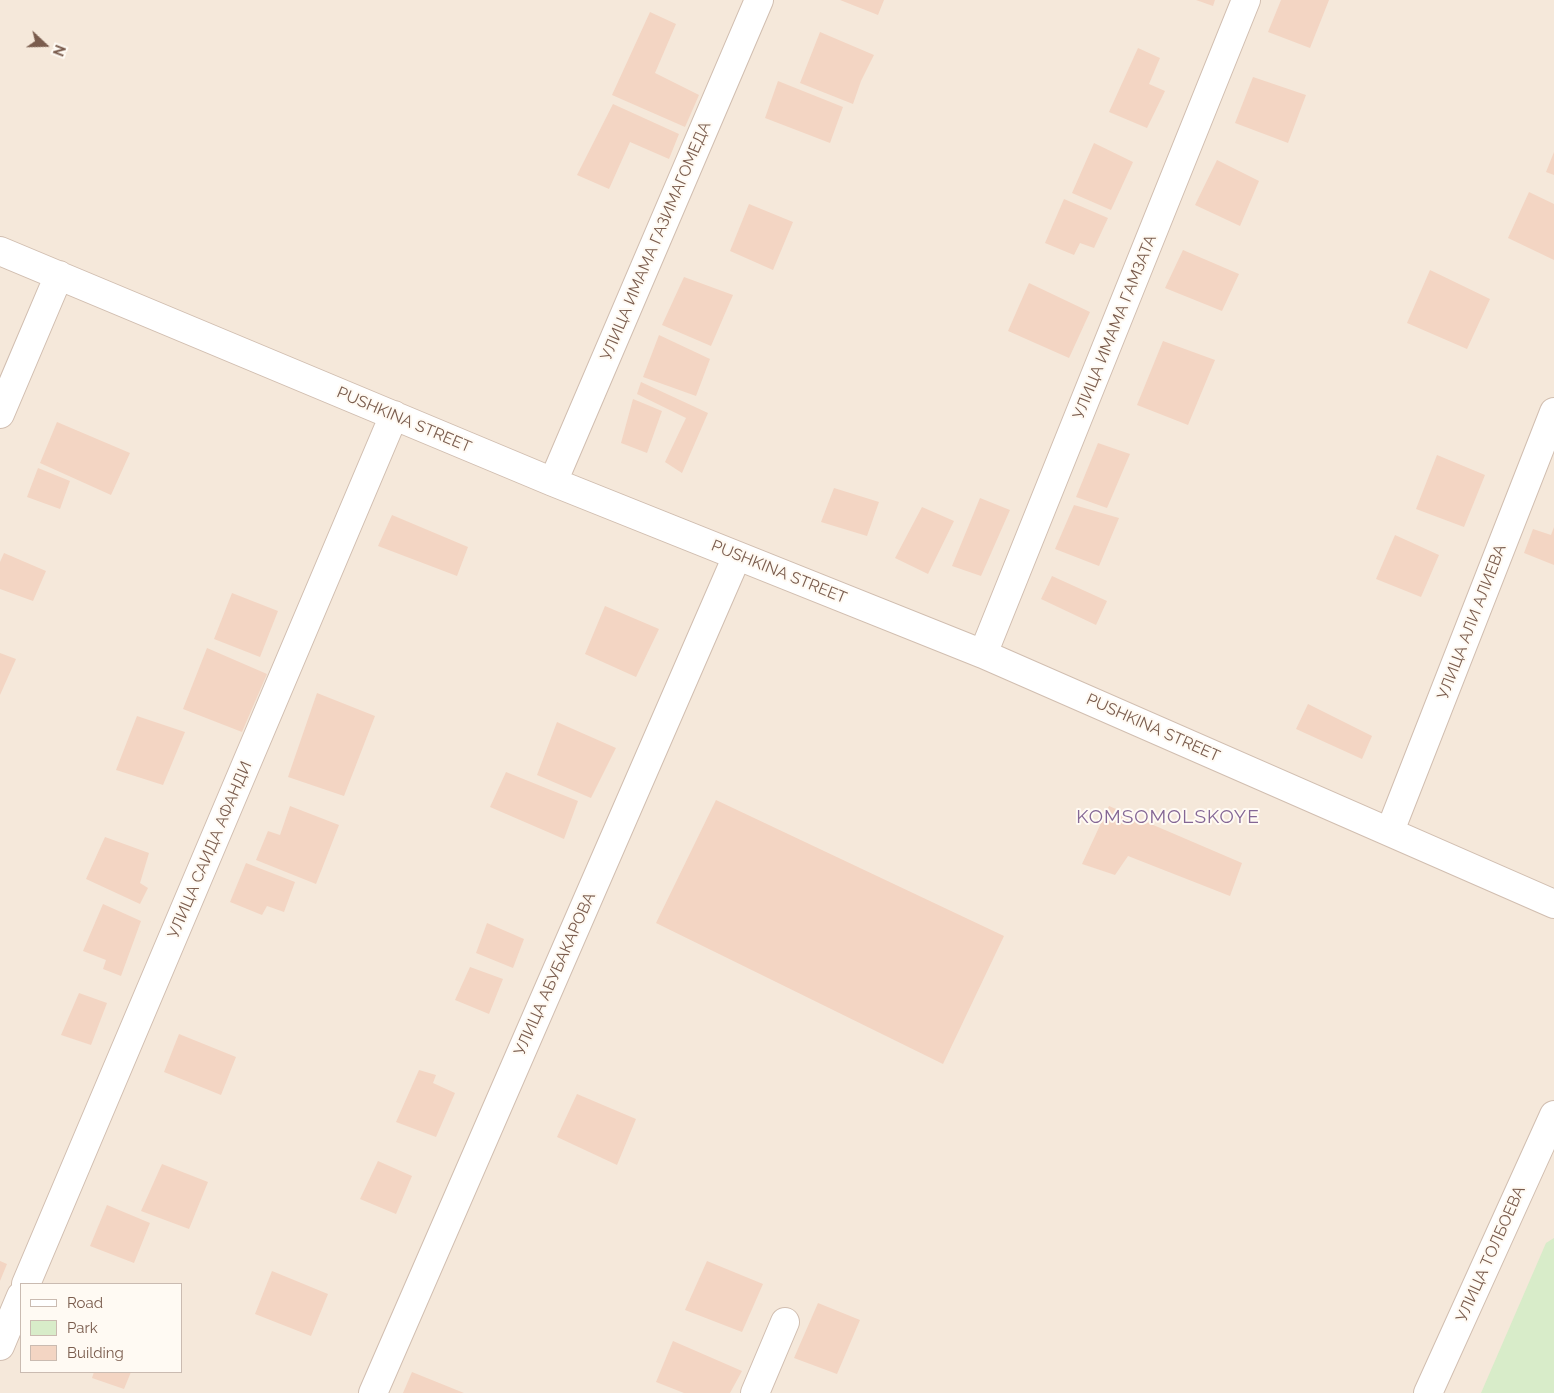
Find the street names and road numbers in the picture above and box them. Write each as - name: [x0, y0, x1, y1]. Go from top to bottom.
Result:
- street label: УЛИЦА ИМАМА ГАЗИМАГОМЕДА: [597, 119, 715, 363]
- street label: УЛИЦА ИМАМА ГАМЗАТА: [1069, 232, 1161, 422]
- street label: PUSHKINA STREET: [334, 383, 474, 457]
- street label: PUSHKINA STREET: [709, 536, 849, 608]
- street label: УЛИЦА АЛИ АЛИЕВА: [1434, 542, 1510, 702]
- street label: PUSHKINA STREET: [1083, 690, 1223, 766]
- street label: УЛИЦА САИДА АФАНДИ: [164, 759, 256, 941]
- street label: УЛИЦА АБУБАКАРОВА: [510, 889, 600, 1059]
- street label: УЛИЦА ТОЛБОЕВА: [1452, 1183, 1530, 1325]

